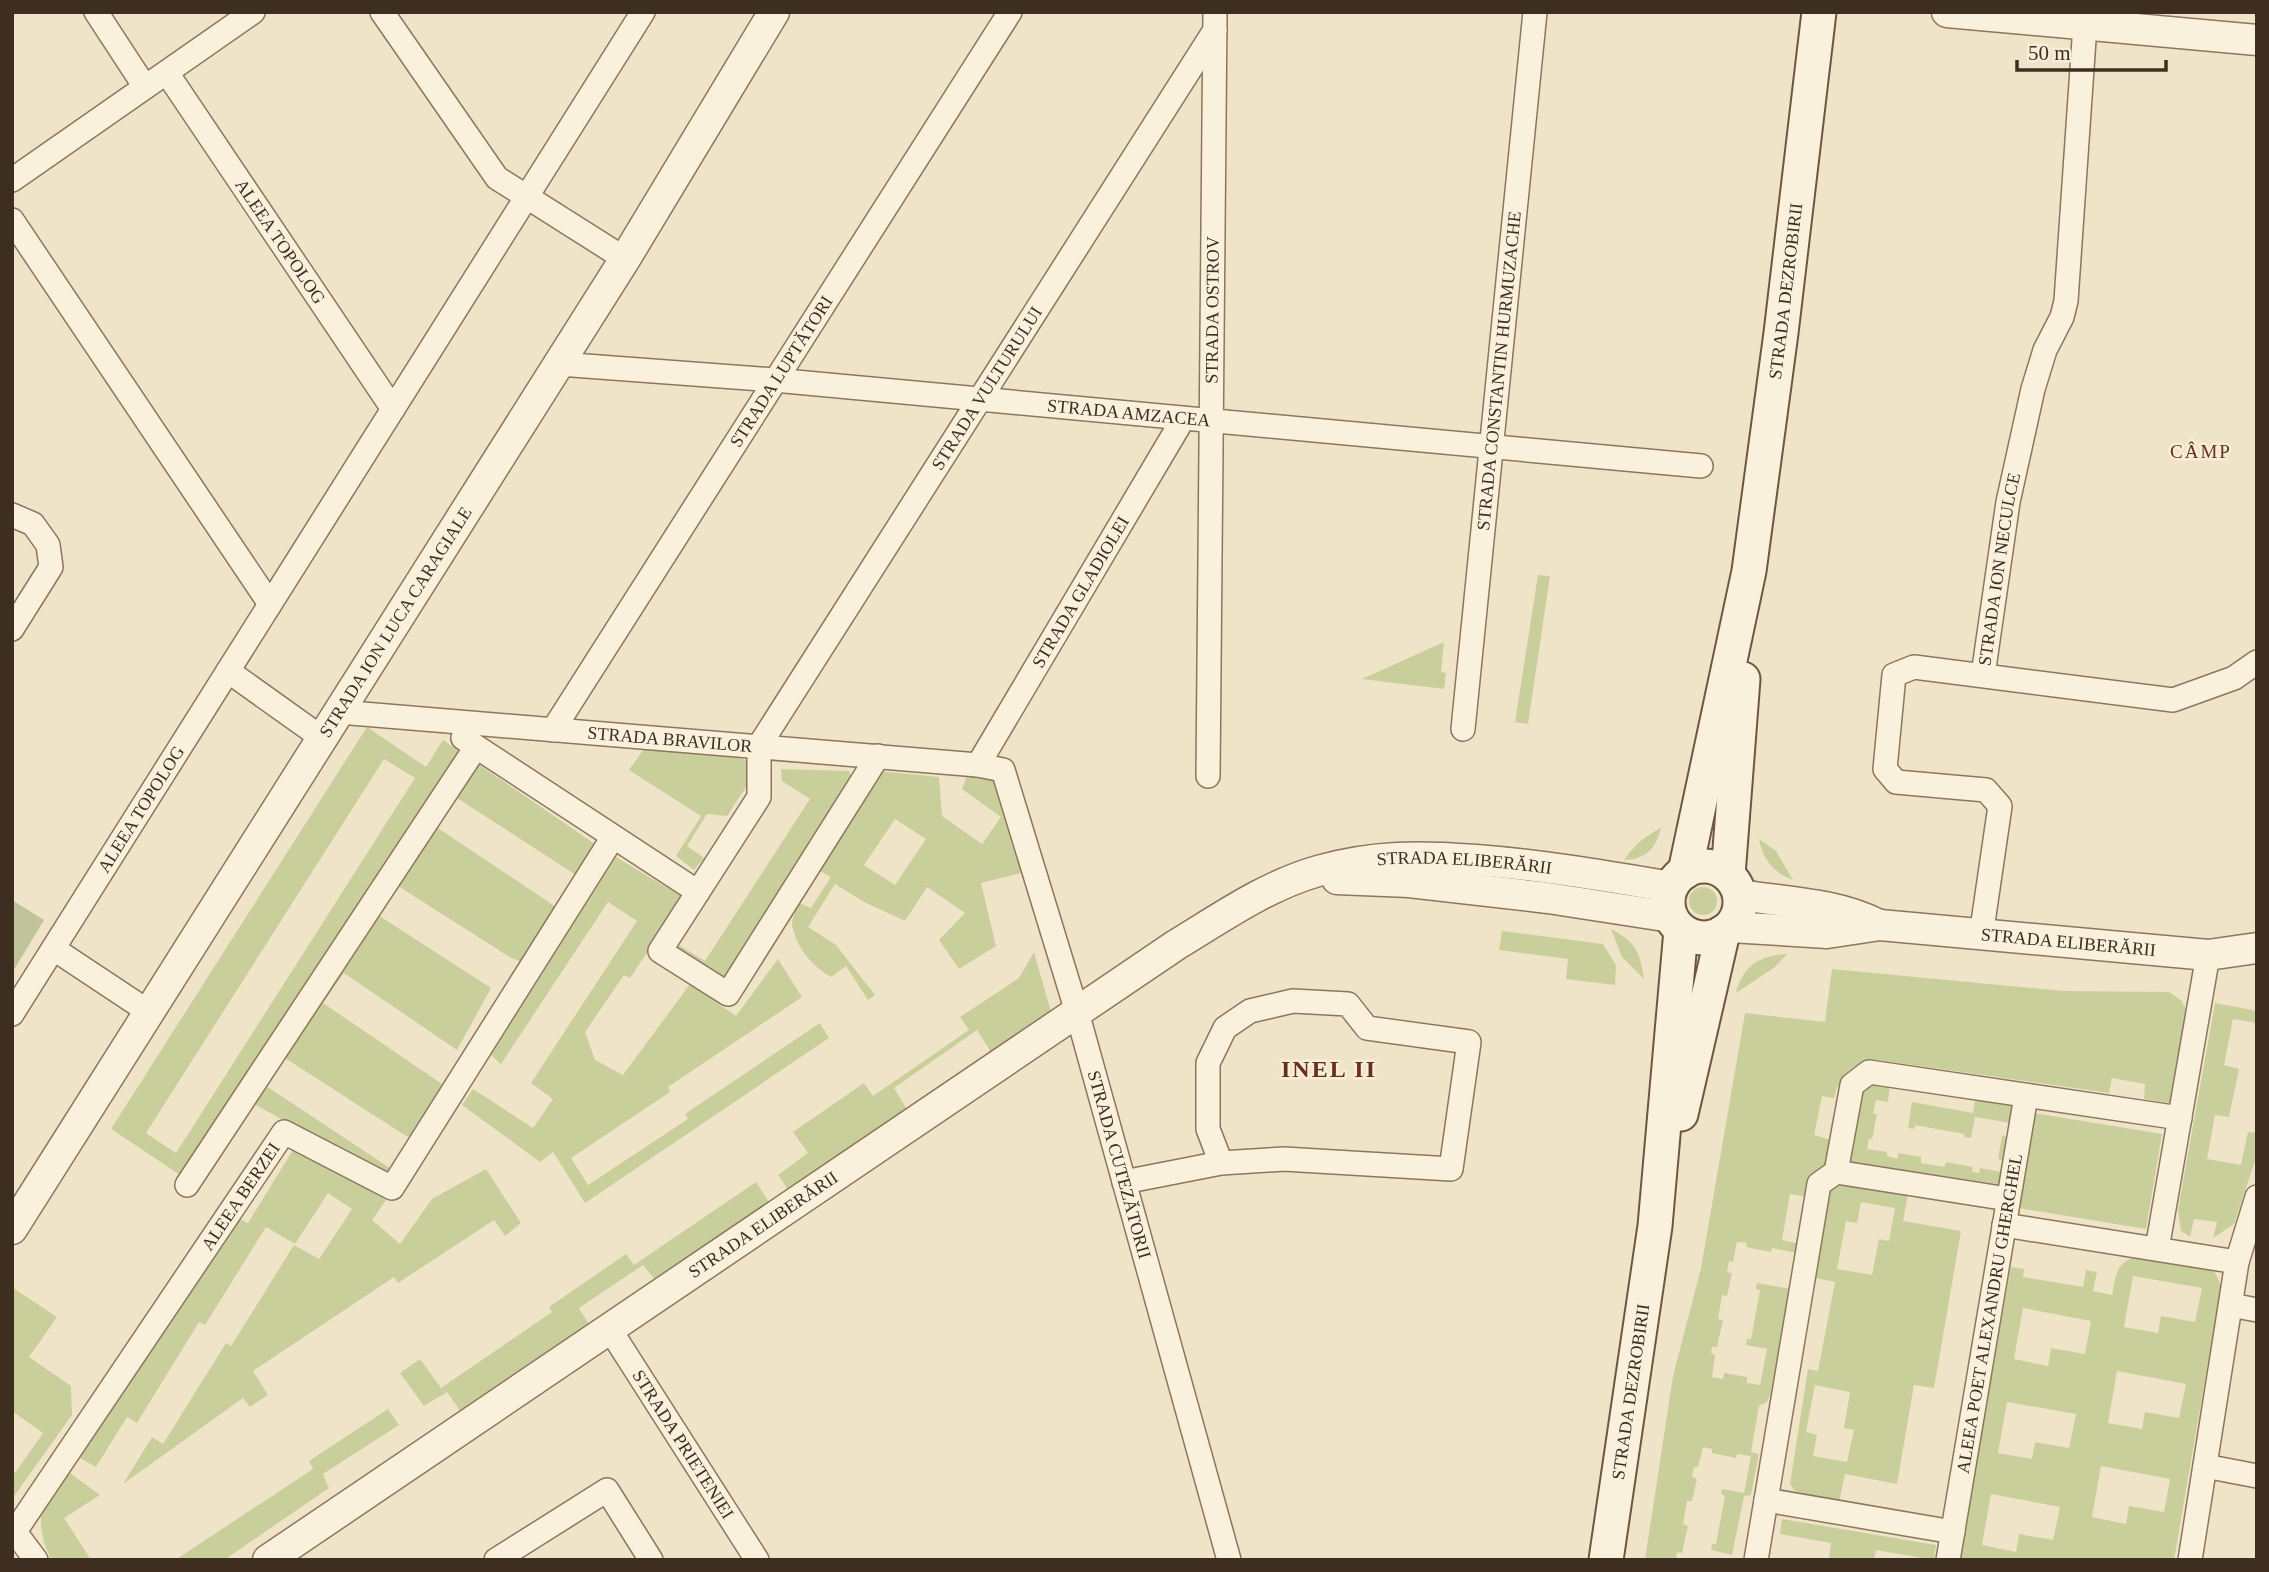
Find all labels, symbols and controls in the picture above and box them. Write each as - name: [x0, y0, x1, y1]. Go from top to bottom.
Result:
- scale bar: [2017, 28, 2166, 72]
- text: 50 m: [2028, 41, 2071, 65]
- street label: ALEEA TOPOLOG: [231, 175, 329, 308]
- street label: STRADA DEZROBIRII: [1765, 202, 1806, 381]
- street label: STRADA CONSTANTIN HURMUZACHE: [1473, 210, 1525, 531]
- street label: STRADA OSTROV: [1202, 236, 1223, 384]
- street label: STRADA LUPTĂTORI: [726, 292, 837, 451]
- street label: STRADA VULTURULUI: [927, 303, 1046, 474]
- street label: STRADA AMZACEA: [1047, 395, 1211, 430]
- district label: CÂMP: [2170, 441, 2232, 462]
- street label: STRADA ION NECULCE: [1974, 471, 2024, 667]
- street label: STRADA ION LUCA CARAGIALE: [315, 503, 476, 741]
- street label: STRADA GLADIOLEI: [1028, 513, 1133, 671]
- street label: STRADA BRAVILOR: [587, 723, 753, 756]
- street label: ALEEA TOPOLOG: [94, 742, 188, 876]
- street label: STRADA ELIBERĂRII: [1376, 847, 1553, 878]
- street label: STRADA ELIBERĂRII: [1980, 924, 2157, 960]
- district label: INEL II: [1281, 1056, 1377, 1082]
- street label: STRADA CUTEZĂTORII: [1084, 1068, 1155, 1261]
- street label: ALEEA BERZEI: [197, 1139, 284, 1254]
- street label: ALEEA POET ALEXANDRU GHERGHEL: [1953, 1152, 2026, 1475]
- street label: STRADA ELIBERĂRII: [685, 1167, 841, 1282]
- street label: STRADA DEZROBIRII: [1608, 1302, 1653, 1481]
- street label: STRADA PRIETENIEI: [628, 1366, 738, 1522]

